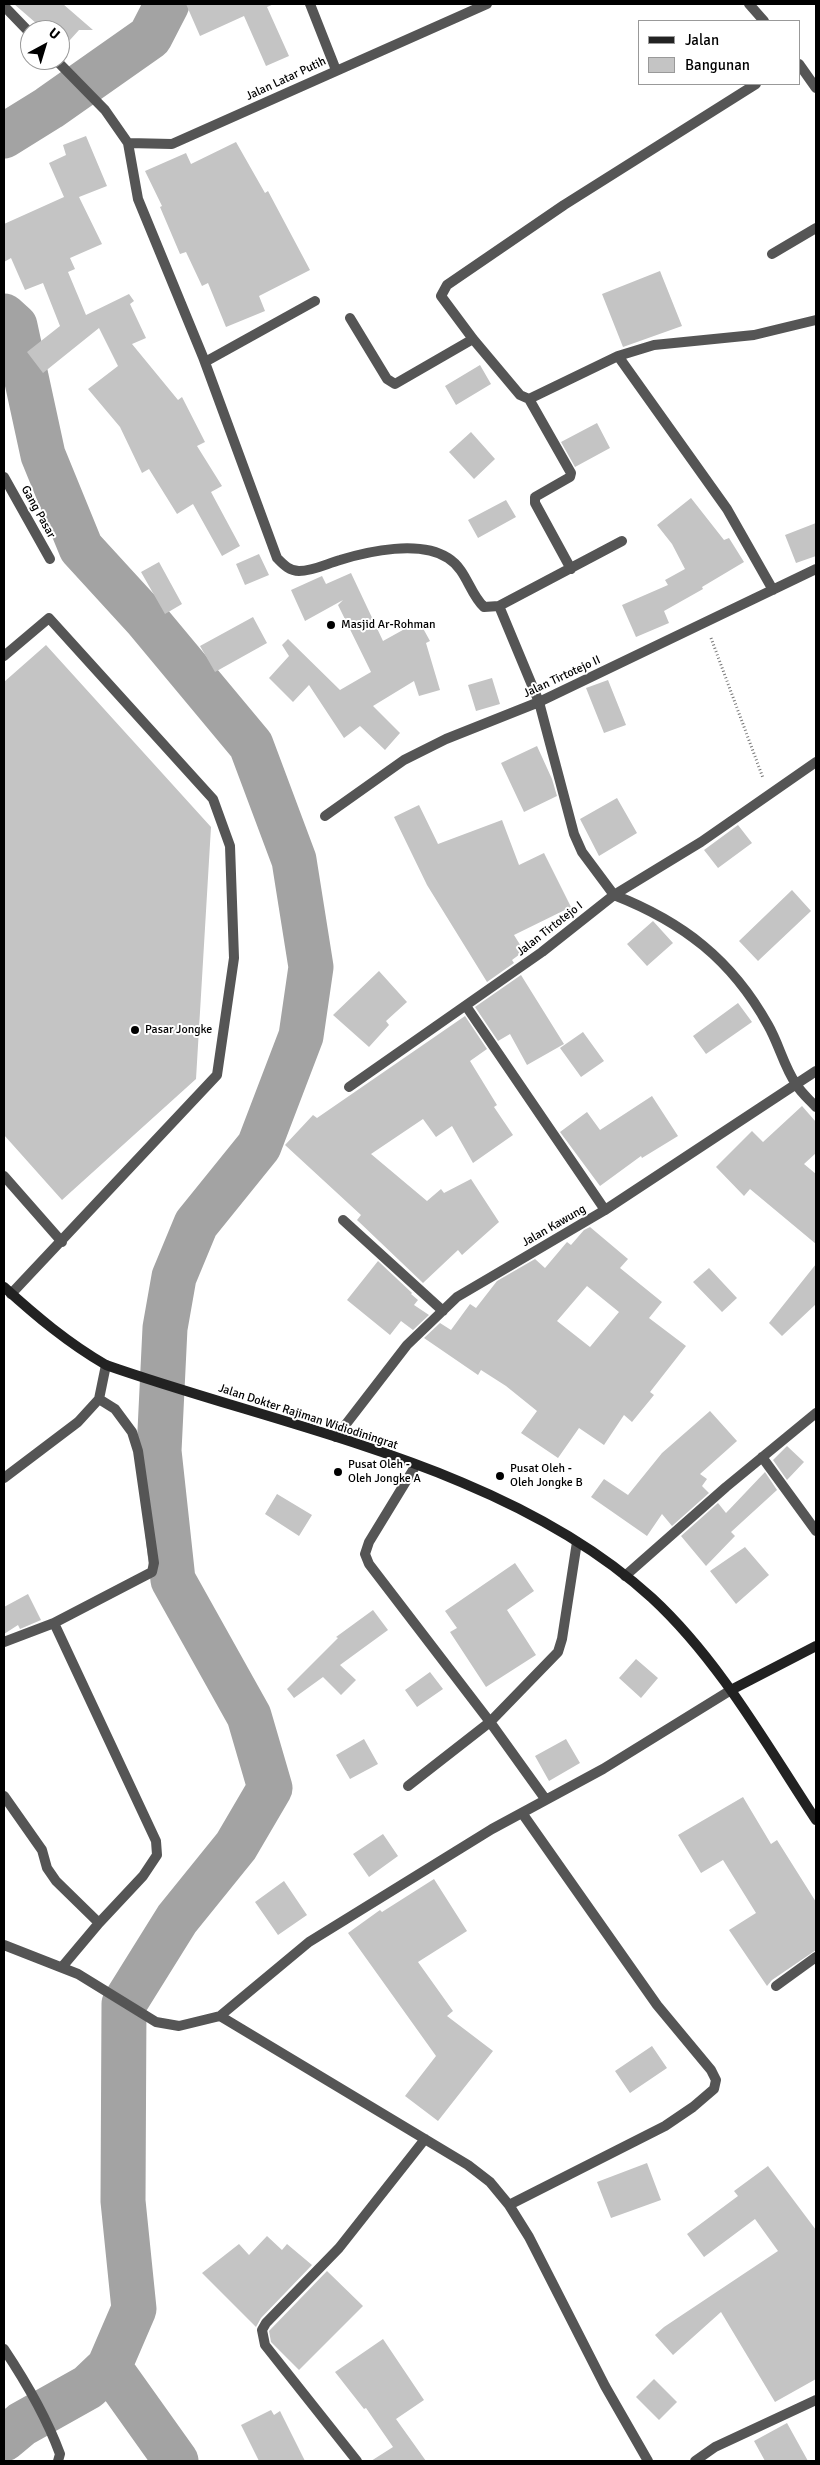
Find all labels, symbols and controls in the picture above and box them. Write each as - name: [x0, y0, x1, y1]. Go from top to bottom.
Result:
- north arrow: [20, 20, 70, 70]
- legend: [638, 20, 800, 85]
- text: U: [45, 24, 63, 43]
- text: Jalan: [685, 31, 719, 49]
- street label: Jalan Latar Putih: [244, 54, 328, 104]
- text: Bangunan: [685, 56, 750, 74]
- street label: Gang Pasar: [18, 483, 58, 541]
- place label: Masjid Ar-Rohman: [341, 618, 436, 632]
- marker: Masjid Ar-Rohman: [325, 619, 337, 631]
- street label: Jalan Tirtotejo II: [521, 653, 603, 701]
- street label: Jalan Tirtotejo I: [514, 899, 586, 959]
- place label: Pasar Jongke: [145, 1023, 212, 1037]
- marker: Pasar Jongke: [129, 1024, 141, 1036]
- street label: Jalan Kawung: [520, 1202, 588, 1250]
- street label: Jalan Dokter Rajiman Widiodiningrat: [216, 1381, 400, 1453]
- place label: Pusat Oleh - Oleh Jongke A: [348, 1458, 421, 1486]
- place label: Pusat Oleh - Oleh Jongke B: [510, 1462, 583, 1490]
- marker: Pusat Oleh - Oleh Jongke A: [332, 1466, 344, 1478]
- marker: Pusat Oleh - Oleh Jongke B: [494, 1470, 506, 1482]

